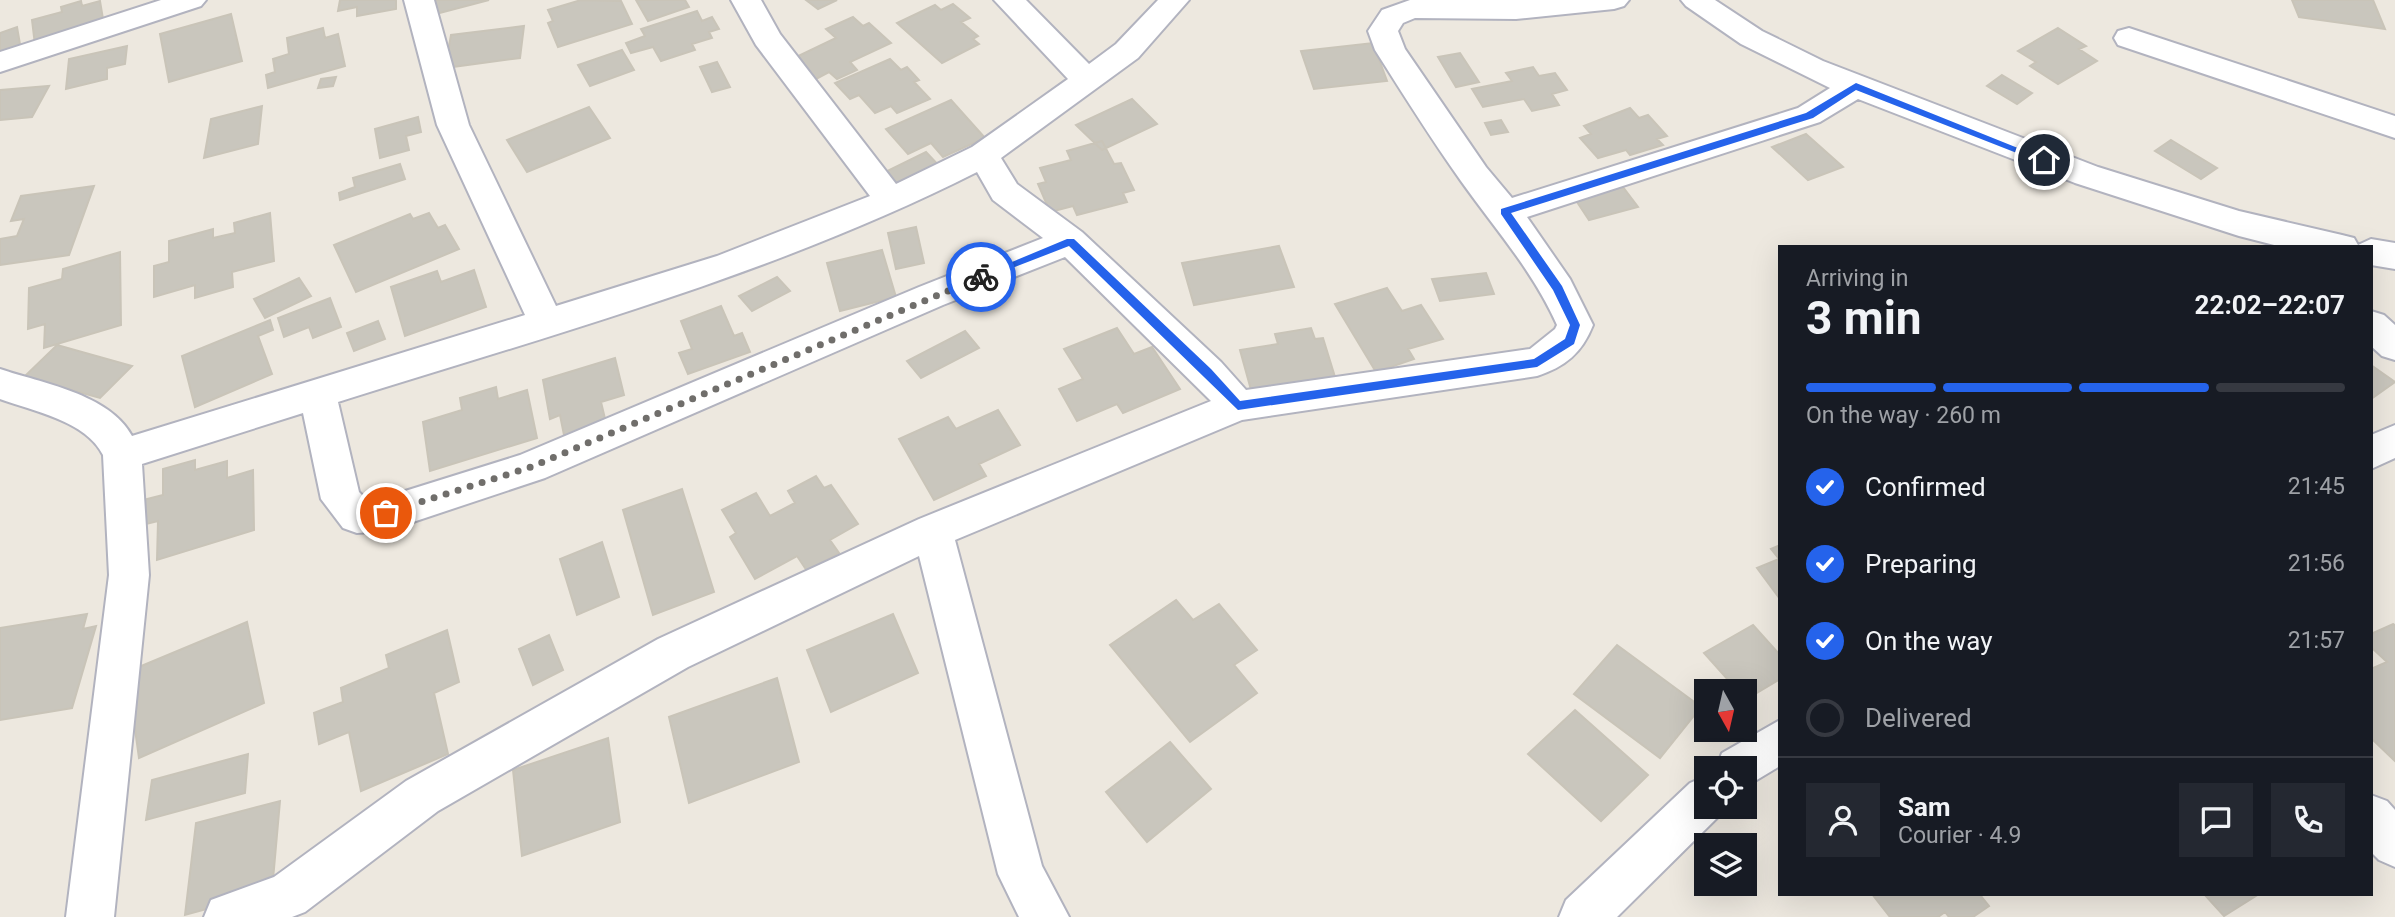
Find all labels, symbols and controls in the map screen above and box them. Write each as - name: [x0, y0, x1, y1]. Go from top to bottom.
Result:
- pin: [2014, 130, 2074, 190]
- icon: home: [2025, 141, 2063, 179]
- courier: [946, 242, 1016, 312]
- icon: bike: [962, 258, 1000, 296]
- text: Arriving in: [1806, 265, 1909, 292]
- text: 22:02–22:07: [2195, 290, 2345, 320]
- text: 3 min: [1806, 291, 1922, 345]
- text: On the way · 260 m: [1806, 402, 2001, 429]
- icon: check: [1806, 468, 1844, 506]
- text: Confirmed: [1865, 472, 1986, 502]
- text: 21:45: [2288, 473, 2345, 500]
- pin: [356, 483, 416, 543]
- icon: bag: [367, 494, 405, 532]
- icon: check: [1806, 545, 1844, 583]
- text: Preparing: [1865, 549, 1977, 579]
- text: 21:56: [2288, 550, 2345, 577]
- icon: check: [1806, 622, 1844, 660]
- text: On the way: [1865, 626, 1993, 656]
- text: 21:57: [2288, 627, 2345, 654]
- north arrow: [1694, 679, 1757, 742]
- map controls: [1694, 679, 1757, 896]
- text: Delivered: [1865, 703, 1972, 733]
- button: locate: [1694, 756, 1757, 819]
- button: person: [1806, 783, 1880, 857]
- button: chat: [2179, 783, 2253, 857]
- button: phone: [2271, 783, 2345, 857]
- text: Sam: [1898, 792, 1950, 822]
- text: Courier · 4.9: [1898, 822, 2021, 849]
- button: layers: [1694, 833, 1757, 896]

